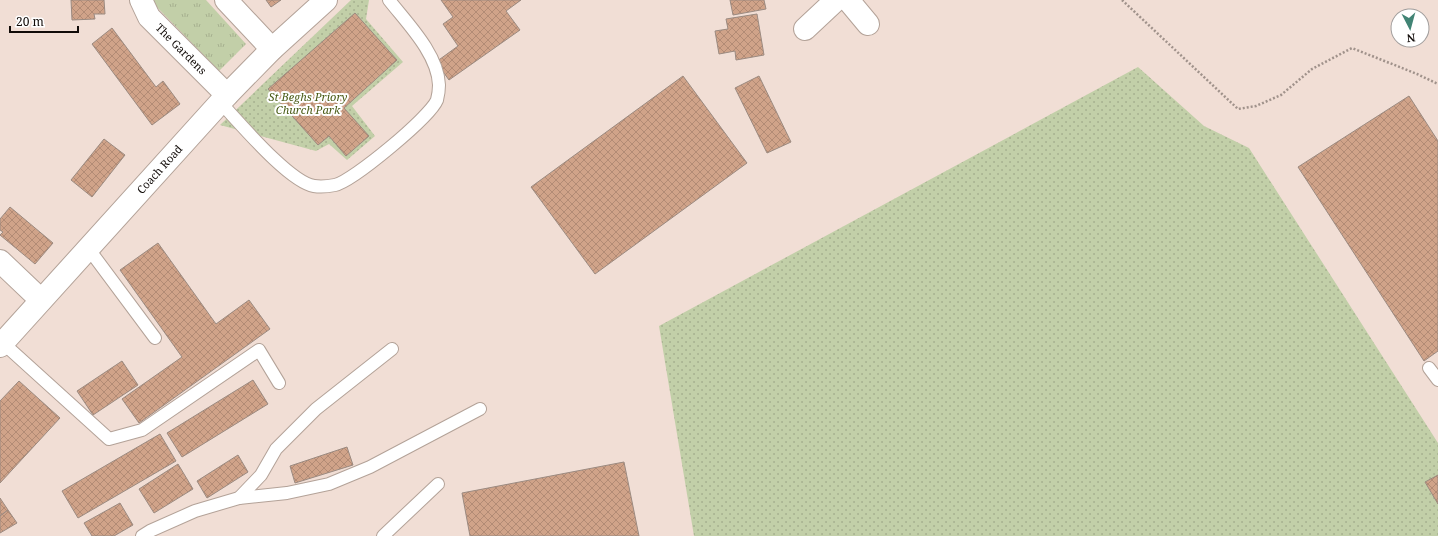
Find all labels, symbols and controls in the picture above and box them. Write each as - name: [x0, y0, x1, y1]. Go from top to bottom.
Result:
- scale bar: [10, 8, 78, 34]
- north arrow: [1390, 8, 1430, 48]
- text: 20 m: [16, 13, 44, 30]
- street label: The Gardens: [153, 20, 210, 77]
- text: N: [1406, 31, 1416, 46]
- park label: St Beghs Priory Church Park: [269, 89, 348, 117]
- street label: Coach Road: [133, 141, 186, 197]

